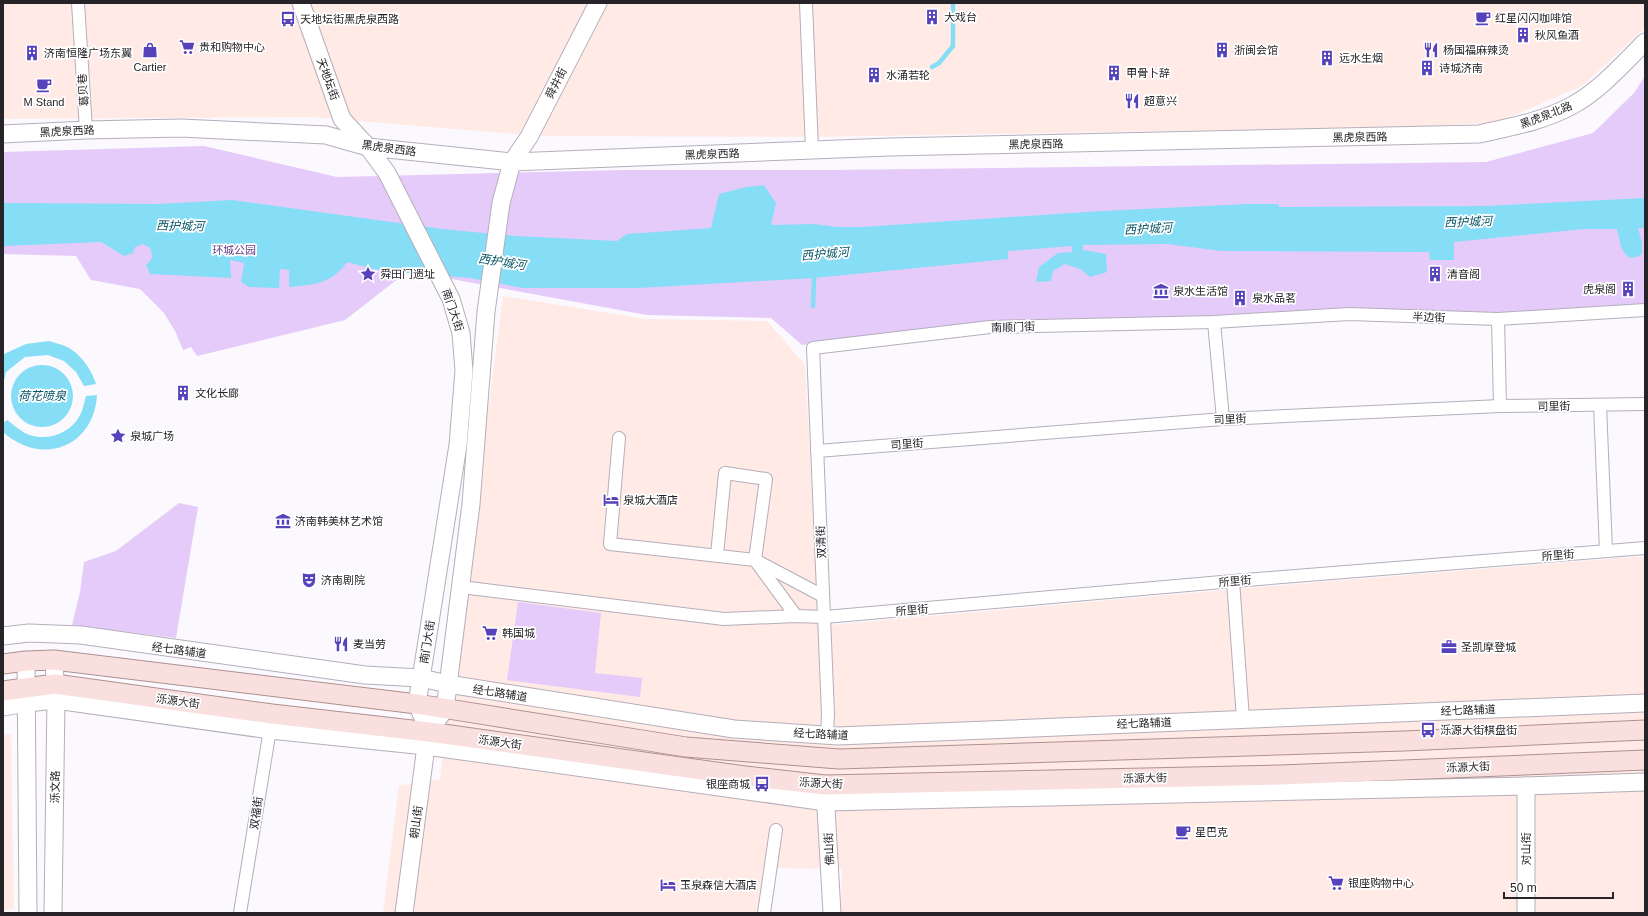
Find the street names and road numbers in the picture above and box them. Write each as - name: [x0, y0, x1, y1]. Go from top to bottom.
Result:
- street label: 天地坛街: [315, 56, 341, 102]
- street label: 舜井街: [543, 66, 569, 100]
- street label: 葛贝巷: [76, 73, 90, 107]
- street label: 黑虎泉北路: [1518, 100, 1574, 130]
- street label: 黑虎泉西路: [39, 124, 95, 138]
- street label: 黑虎泉西路: [1332, 131, 1388, 143]
- street label: 黑虎泉西路: [361, 138, 417, 158]
- street label: 黑虎泉西路: [1008, 138, 1064, 150]
- street label: 黑虎泉西路: [684, 147, 740, 161]
- street label: 南门大街: [440, 287, 466, 333]
- street label: 半边街: [1412, 310, 1446, 324]
- street label: 南顺门街: [991, 320, 1035, 334]
- street label: 司里街: [1537, 400, 1571, 412]
- street label: 司里街: [1213, 412, 1247, 426]
- street label: 司里街: [890, 437, 924, 451]
- street label: 双清街: [814, 525, 828, 559]
- street label: 所里街: [1541, 548, 1575, 562]
- street label: 所里街: [1218, 574, 1252, 588]
- street label: 所里街: [895, 603, 929, 617]
- street label: 南门大街: [418, 619, 436, 665]
- street label: 经七路辅道: [151, 640, 207, 660]
- street label: 经七路辅道: [472, 683, 528, 703]
- street label: 泺源大街: [155, 692, 201, 710]
- street label: 经七路辅道: [1440, 703, 1496, 717]
- street label: 经七路辅道: [1116, 716, 1172, 730]
- street label: 经七路辅道: [793, 727, 849, 741]
- street label: 泺源大街: [477, 733, 523, 751]
- street label: 泺源大街: [1446, 760, 1490, 774]
- street label: 泺文路: [49, 770, 61, 804]
- street label: 泺源大街: [1123, 772, 1167, 784]
- street label: 泺源大街: [799, 776, 843, 790]
- street label: 双福街: [248, 796, 264, 830]
- street label: 朝山街: [408, 805, 424, 839]
- street label: 佛山街: [822, 832, 836, 866]
- street label: 对山街: [1520, 833, 1532, 866]

